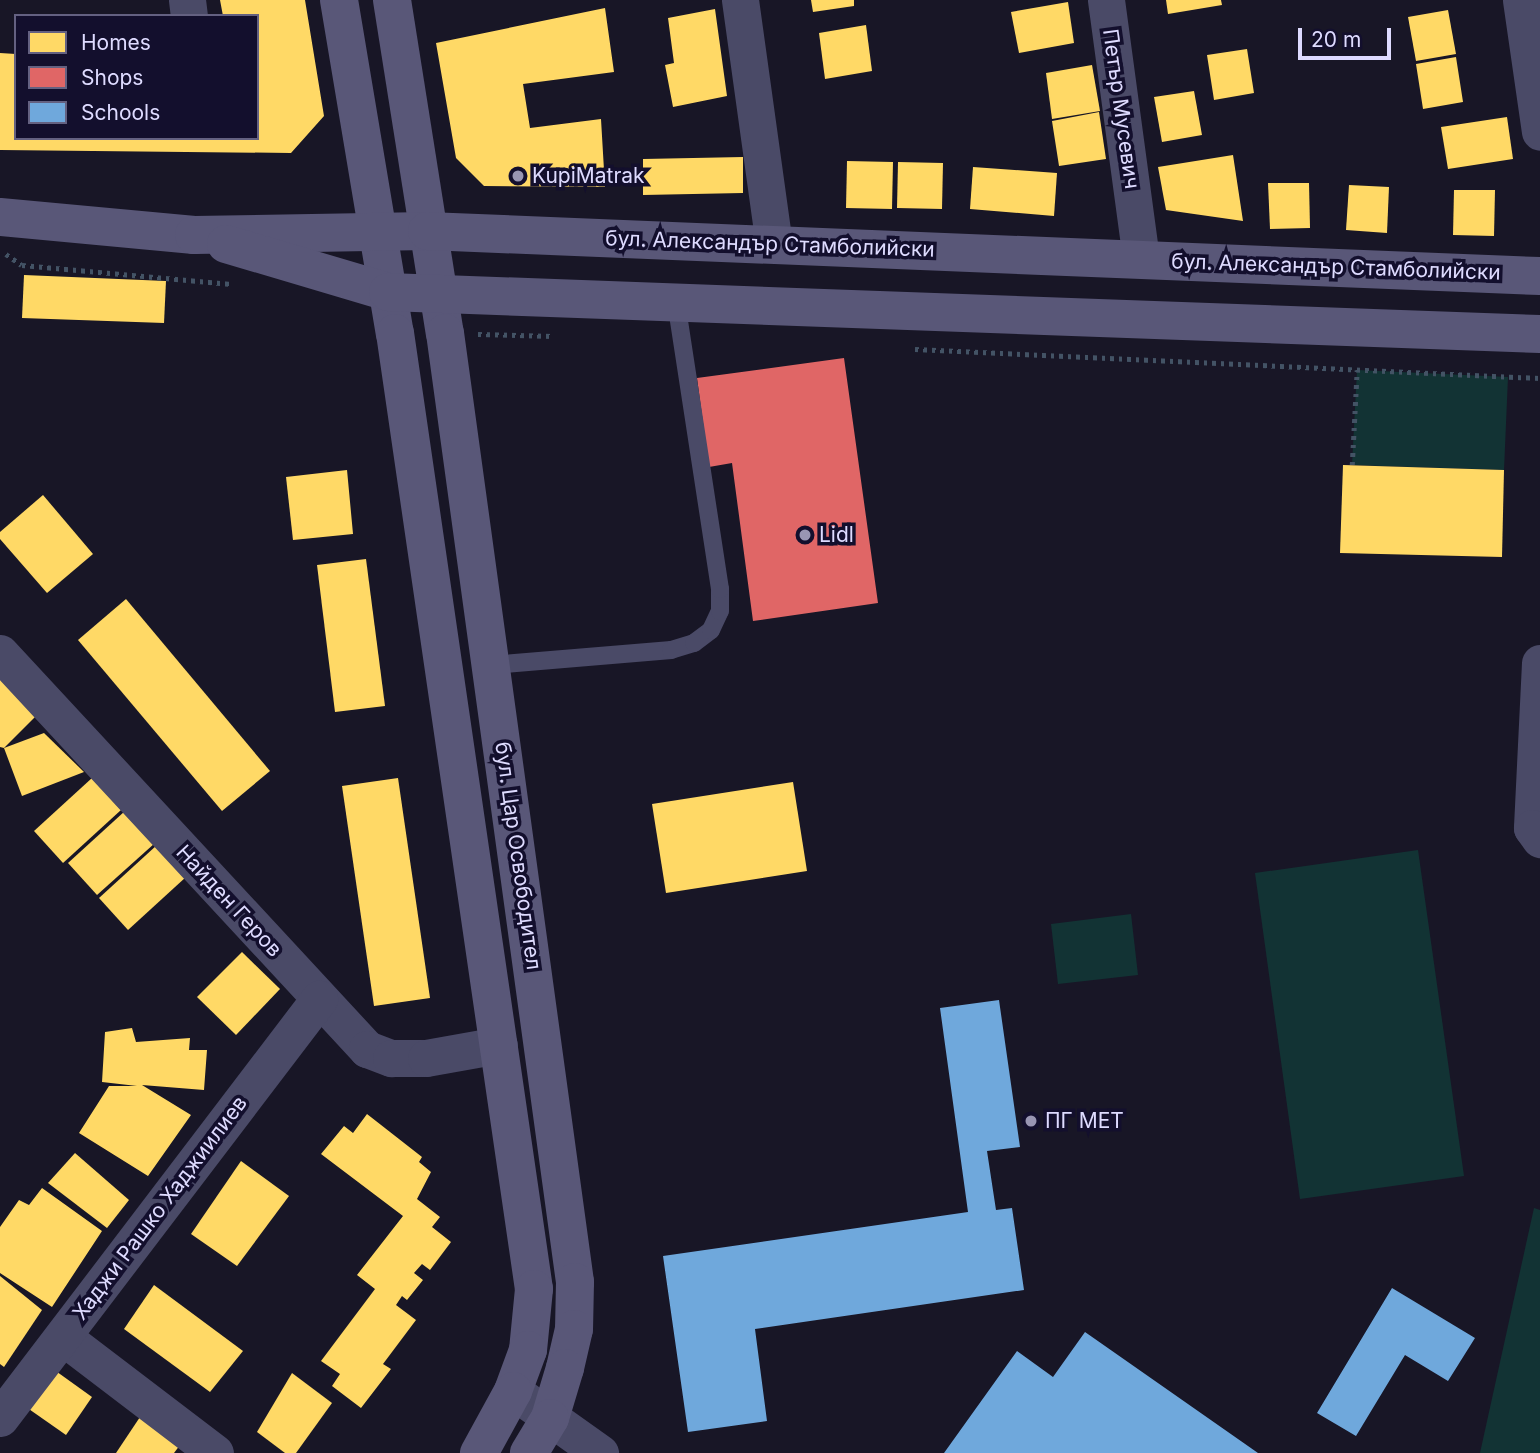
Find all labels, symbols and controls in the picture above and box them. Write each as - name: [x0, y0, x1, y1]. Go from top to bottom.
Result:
- legend: [14, 14, 259, 140]
- scale bar: [1302, 14, 1395, 58]
- street label: Петър Мусевич: [1097, 27, 1145, 191]
- text: 20 m: [1311, 27, 1361, 52]
- text: Homes: [81, 30, 151, 55]
- text: Shops: [81, 65, 143, 90]
- text: Schools: [81, 100, 160, 125]
- place label: KupiMatrak: [532, 163, 645, 189]
- marker: KupiMatrak: [510, 168, 526, 184]
- street label: бул. Александър Стамболийски: [605, 226, 935, 262]
- street label: бул. Александър Стамболийски: [1171, 249, 1501, 285]
- place label: Lidl: [819, 522, 854, 548]
- marker: Lidl: [797, 527, 813, 543]
- street label: бул. Цар Освободител: [490, 740, 546, 972]
- street label: Найден Геров: [171, 840, 287, 962]
- street label: Хаджи Рашко Хаджиилиев: [68, 1091, 252, 1325]
- place label: ПГ МЕТ: [1045, 1108, 1124, 1134]
- marker: ПГ МЕТ: [1023, 1113, 1039, 1129]

